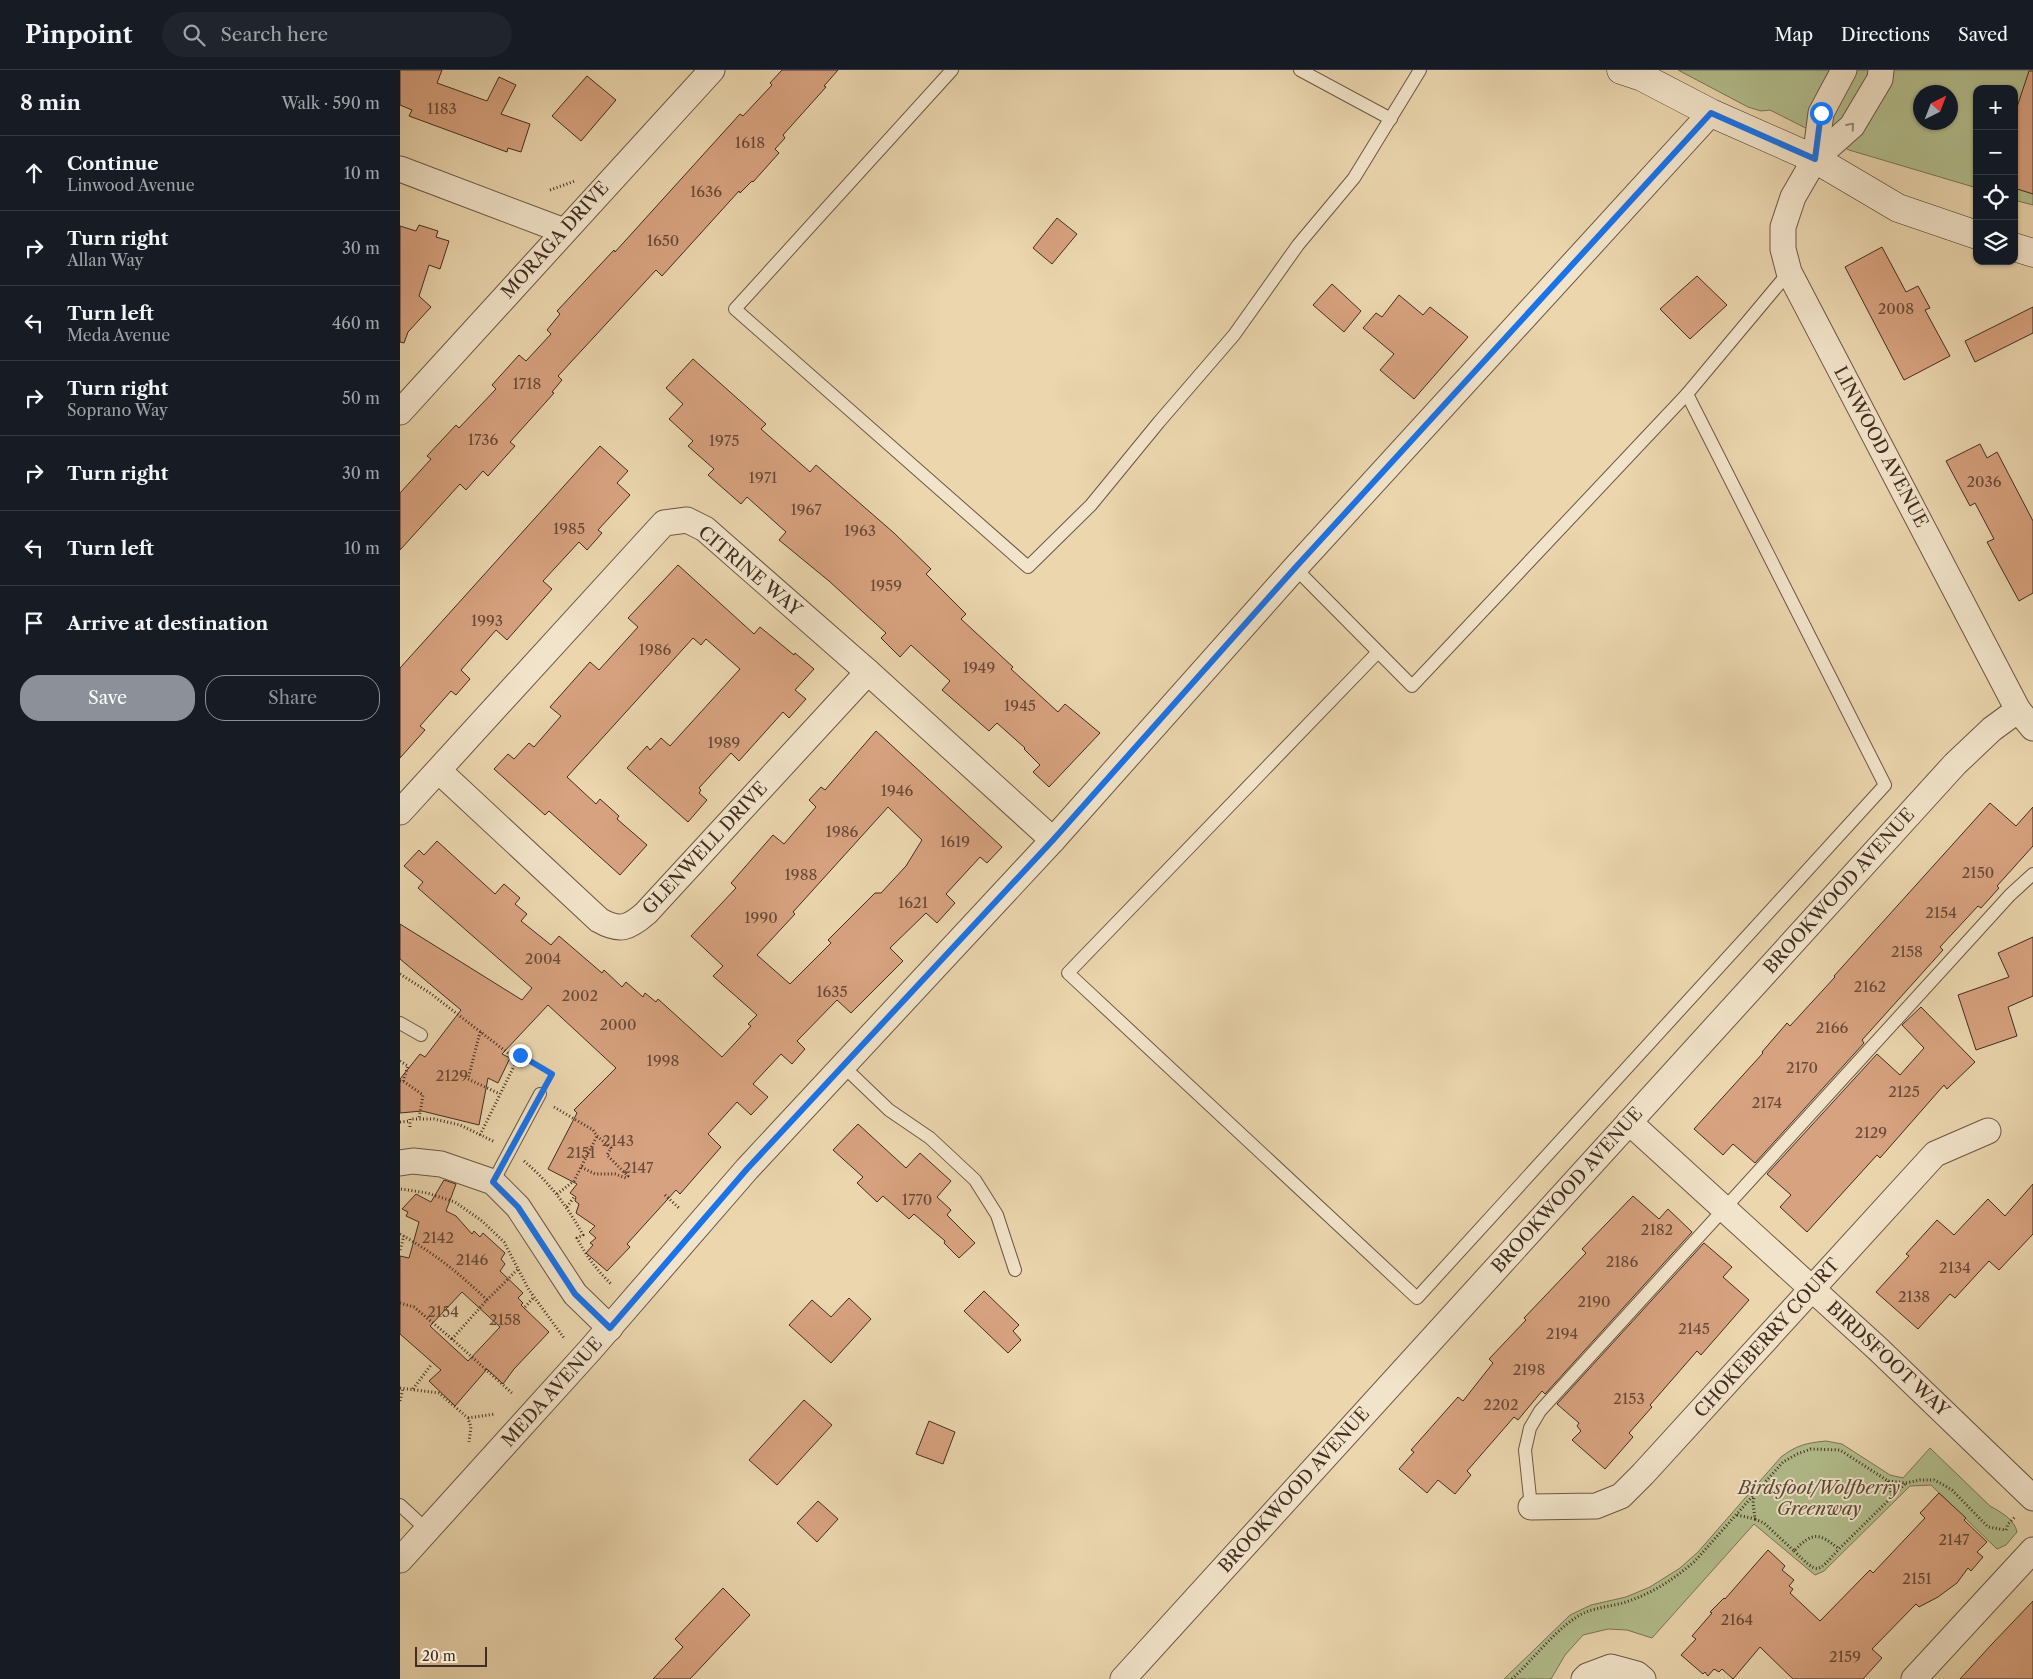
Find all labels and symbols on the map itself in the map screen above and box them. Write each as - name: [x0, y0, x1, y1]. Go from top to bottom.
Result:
- north arrow: [1913, 85, 1958, 130]
- house number: 1183: [427, 99, 457, 118]
- route start: [1810, 102, 1833, 125]
- one-way arrow: [1845, 123, 1854, 132]
- house number: 1618: [735, 133, 765, 152]
- street label: MORAGA DRIVE: [497, 177, 613, 303]
- house number: 1636: [690, 182, 722, 201]
- house number: 1650: [647, 231, 679, 250]
- house number: 2008: [1878, 299, 1914, 318]
- street label: LINWOOD AVENUE: [1829, 363, 1933, 531]
- house number: 1718: [513, 374, 542, 393]
- house number: 1736: [468, 430, 499, 449]
- house number: 1975: [709, 431, 739, 450]
- house number: 1971: [749, 468, 778, 487]
- house number: 2036: [1966, 472, 2002, 491]
- house number: 1967: [790, 500, 822, 519]
- house number: 1985: [553, 519, 585, 538]
- street label: CITRINE WAY: [694, 521, 807, 622]
- house number: 1963: [844, 521, 876, 540]
- house number: 1959: [870, 576, 902, 595]
- house number: 1993: [471, 611, 503, 630]
- house number: 1986: [639, 640, 672, 659]
- house number: 1949: [963, 658, 995, 677]
- house number: 1945: [1004, 696, 1036, 715]
- house number: 1989: [708, 733, 740, 752]
- street label: GLENWELL DRIVE: [638, 777, 772, 919]
- house number: 1946: [881, 781, 913, 800]
- street label: BROOKWOOD AVENUE: [1759, 804, 1919, 978]
- house number: 1986: [826, 822, 859, 841]
- house number: 1619: [940, 832, 970, 851]
- house number: 2150: [1962, 863, 1994, 882]
- house number: 1988: [785, 865, 818, 884]
- house number: 1621: [898, 893, 929, 912]
- house number: 2154: [1925, 903, 1957, 922]
- house number: 1990: [744, 908, 778, 927]
- house number: 2158: [1891, 942, 1923, 961]
- house number: 2004: [525, 949, 561, 968]
- house number: 2162: [1854, 977, 1886, 996]
- house number: 1635: [816, 982, 848, 1001]
- house number: 2002: [562, 986, 598, 1005]
- house number: 2000: [599, 1015, 637, 1034]
- house number: 2166: [1816, 1018, 1848, 1037]
- route end: [509, 1044, 532, 1067]
- house number: 1998: [647, 1051, 679, 1070]
- house number: 2170: [1786, 1058, 1818, 1077]
- house number: 2129: [436, 1066, 468, 1085]
- house number: 2125: [1888, 1082, 1920, 1101]
- house number: 2174: [1752, 1093, 1782, 1112]
- street label: BROOKWOOD AVENUE: [1487, 1103, 1647, 1277]
- house number: 2129: [1855, 1123, 1887, 1142]
- house number: 2143: [602, 1131, 634, 1150]
- house number: 2151: [566, 1143, 596, 1162]
- house number: 2147: [623, 1158, 654, 1177]
- house number: 1770: [902, 1190, 932, 1209]
- house number: 2182: [1641, 1220, 1673, 1239]
- house number: 2142: [422, 1228, 454, 1247]
- house number: 2146: [456, 1250, 488, 1269]
- house number: 2186: [1606, 1252, 1639, 1271]
- street label: CHOKEBERRY COURT: [1690, 1254, 1845, 1422]
- house number: 2134: [1939, 1258, 1971, 1277]
- house number: 2138: [1898, 1287, 1930, 1306]
- house number: 2190: [1577, 1292, 1611, 1311]
- street label: BIRDSFOOT WAY: [1822, 1297, 1955, 1422]
- house number: 2154: [427, 1302, 459, 1321]
- house number: 2158: [489, 1310, 521, 1329]
- house number: 2145: [1678, 1319, 1710, 1338]
- house number: 2194: [1546, 1324, 1578, 1343]
- street label: MEDA AVENUE: [497, 1333, 607, 1451]
- house number: 2198: [1513, 1360, 1545, 1379]
- house number: 2153: [1613, 1389, 1645, 1408]
- house number: 2202: [1483, 1395, 1519, 1414]
- street label: BROOKWOOD AVENUE: [1214, 1403, 1374, 1577]
- park label: Birdsfoot/Wolfberry Greenway: [1736, 1477, 1900, 1520]
- house number: 2147: [1939, 1530, 1970, 1549]
- house number: 2151: [1902, 1569, 1932, 1588]
- house number: 2164: [1721, 1610, 1753, 1629]
- scale bar: [415, 1644, 488, 1667]
- house number: 2159: [1829, 1647, 1861, 1666]

